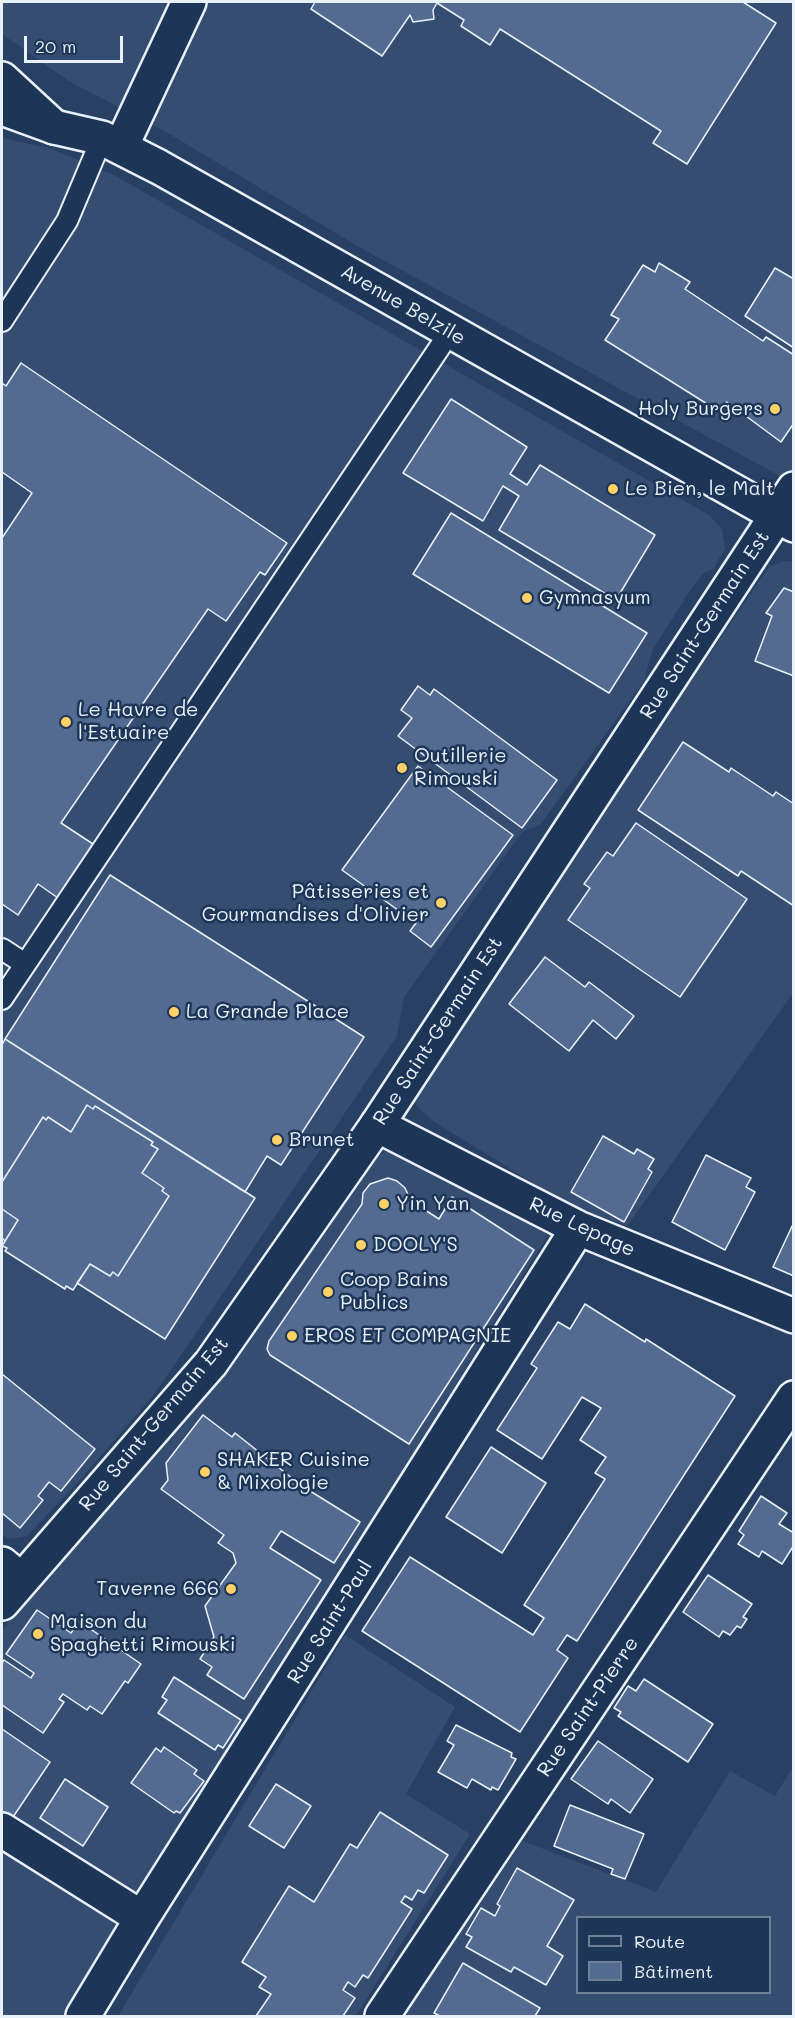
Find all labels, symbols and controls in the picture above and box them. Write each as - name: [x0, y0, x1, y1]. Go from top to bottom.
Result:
- scale bar: [27, 24, 126, 62]
- text: 20 m: [35, 34, 76, 58]
- street label: Avenue Belzile: [336, 260, 470, 350]
- place label: Holy Burgers: [638, 397, 763, 421]
- marker: Holy Burgers: [768, 402, 782, 416]
- place label: Le Bien, le Malt: [625, 477, 775, 501]
- marker: Le Bien, le Malt: [606, 482, 620, 496]
- street label: Rue Saint-Germain Est: [635, 526, 775, 724]
- place label: Gymnasyum: [539, 586, 651, 610]
- marker: Gymnasyum: [520, 591, 534, 605]
- place label: Le Havre de l'Estuaire: [78, 698, 198, 745]
- marker: Le Havre de l'Estuaire: [59, 715, 73, 729]
- place label: Outillerie Rimouski: [414, 744, 507, 791]
- marker: Outillerie Rimouski: [395, 761, 409, 775]
- place label: Pâtisseries et Gourmandises d'Olivier: [202, 880, 429, 927]
- marker: Pâtisseries et Gourmandises d'Olivier: [434, 896, 448, 910]
- street label: Rue Saint-Germain Est: [368, 932, 508, 1130]
- place label: La Grande Place: [186, 1000, 349, 1024]
- marker: La Grande Place: [167, 1005, 181, 1019]
- place label: Brunet: [289, 1128, 355, 1152]
- marker: Brunet: [270, 1133, 284, 1147]
- place label: Yin Yan: [396, 1192, 469, 1216]
- street label: Rue Lepage: [525, 1192, 639, 1262]
- marker: Yin Yan: [377, 1197, 391, 1211]
- place label: DOOLY'S: [373, 1233, 458, 1257]
- marker: DOOLY'S: [354, 1238, 368, 1252]
- place label: Coop Bains Publics: [340, 1268, 449, 1315]
- marker: Coop Bains Publics: [321, 1285, 335, 1299]
- place label: EROS ET COMPAGNIE: [304, 1324, 511, 1348]
- marker: EROS ET COMPAGNIE: [285, 1329, 299, 1343]
- street label: Rue Saint-Germain Est: [74, 1332, 234, 1516]
- place label: SHAKER Cuisine & Mixologie: [217, 1448, 370, 1495]
- marker: SHAKER Cuisine & Mixologie: [198, 1465, 212, 1479]
- street label: Rue Saint-Paul: [282, 1556, 378, 1688]
- place label: Taverne 666: [96, 1577, 219, 1601]
- marker: Taverne 666: [224, 1582, 238, 1596]
- place label: Maison du Spaghetti Rimouski: [50, 1610, 236, 1657]
- marker: Maison du Spaghetti Rimouski: [31, 1627, 45, 1641]
- street label: Rue Saint-Pierre: [532, 1632, 644, 1782]
- legend: [576, 1916, 771, 1994]
- text: Route: [634, 1929, 685, 1953]
- text: Bâtiment: [634, 1959, 713, 1983]

